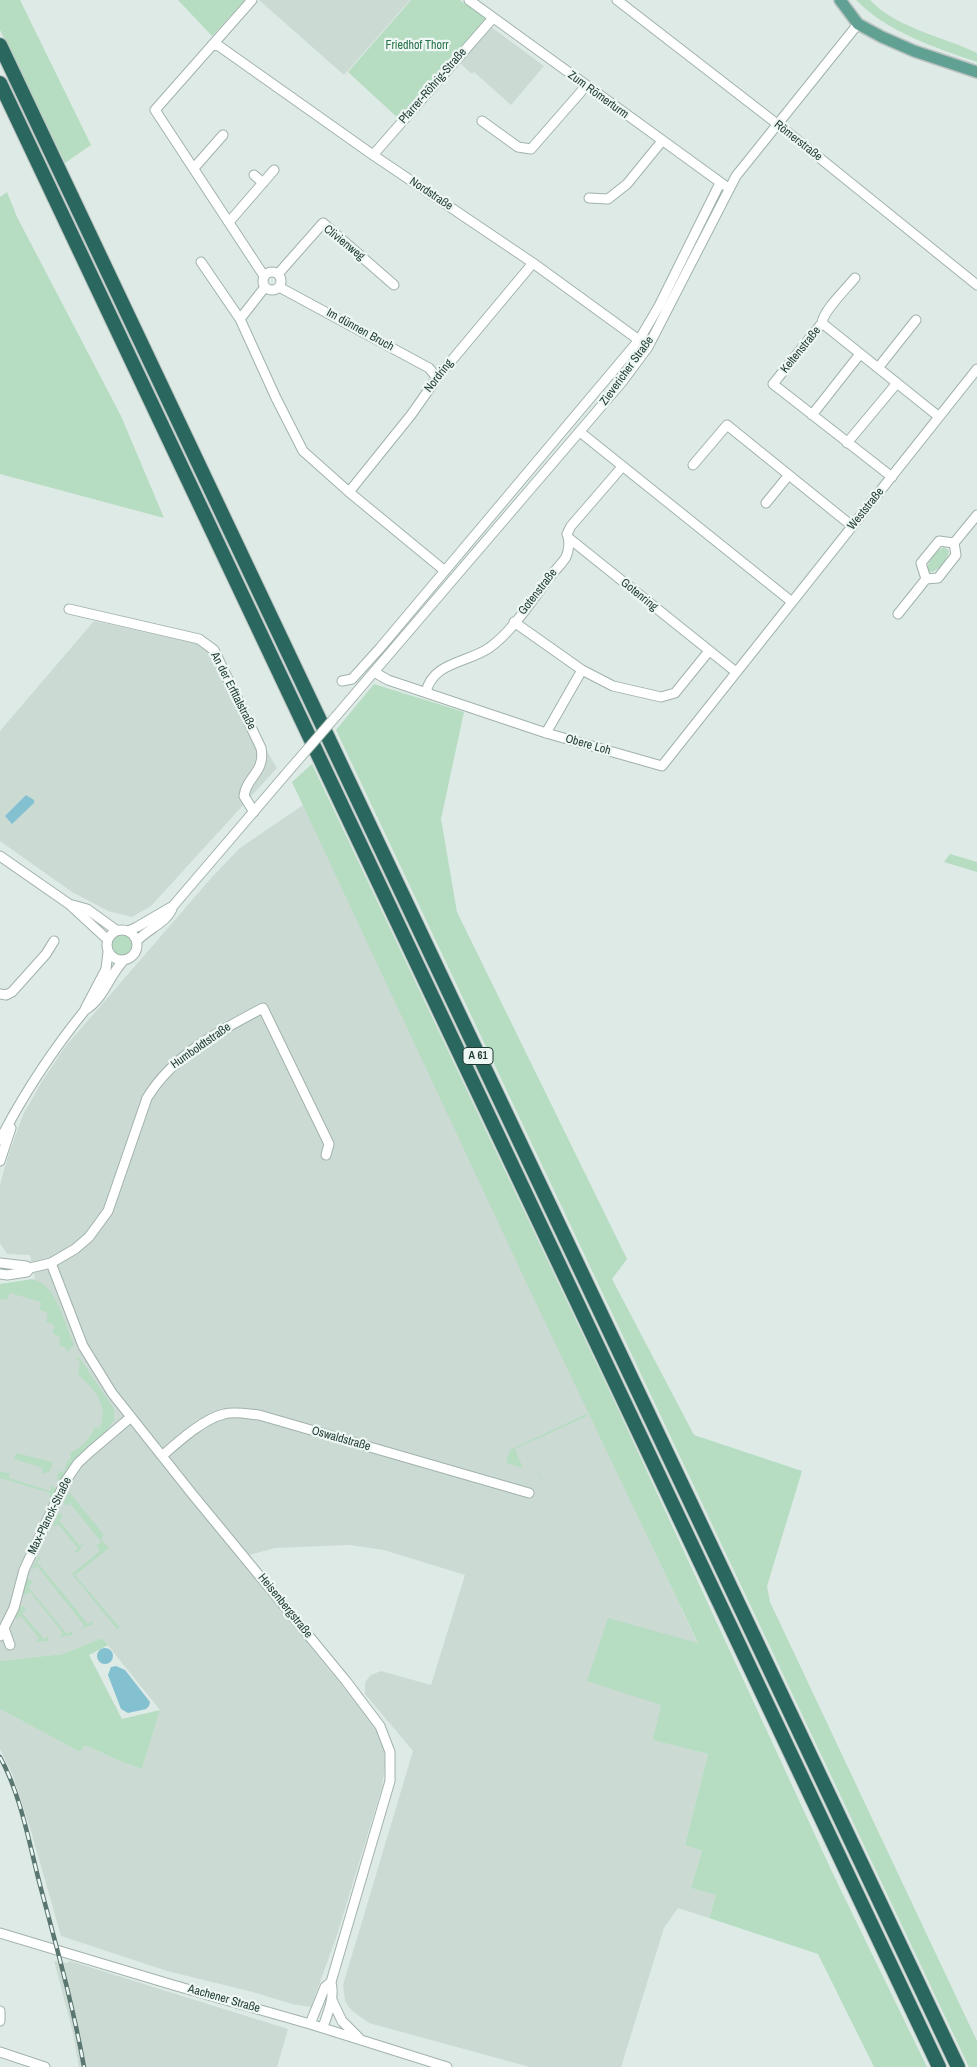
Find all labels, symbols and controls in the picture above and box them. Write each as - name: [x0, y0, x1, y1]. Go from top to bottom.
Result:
- park label: Friedhof Thorr: [386, 39, 448, 53]
- street label: Pfarrer-Röhrig-Straße: [396, 45, 470, 127]
- street label: Zum Römerturm: [565, 68, 631, 122]
- street label: Römerstraße: [771, 118, 825, 164]
- street label: Nordstraße: [407, 174, 455, 214]
- street label: Clivienweg: [321, 222, 367, 264]
- street label: Im dünnen Bruch: [324, 306, 396, 354]
- street label: Keltenstraße: [778, 324, 824, 376]
- street label: Zievericher Straße: [597, 334, 657, 408]
- street label: Nordring: [422, 356, 456, 396]
- street label: Weststraße: [845, 485, 887, 533]
- street label: Gotenstraße: [515, 566, 561, 618]
- street label: Gotenring: [617, 576, 661, 614]
- street label: An der Erfttalstraße: [207, 650, 259, 732]
- street label: Obere Loh: [564, 732, 612, 758]
- street label: Humboldtstraße: [168, 1020, 234, 1072]
- road number: A 61: [463, 1048, 493, 1064]
- street label: Oswaldstraße: [310, 1424, 372, 1454]
- street label: Max-Planck-Straße: [25, 1475, 75, 1557]
- street label: Heisenbergstraße: [255, 1571, 315, 1641]
- street label: Aachener Straße: [186, 1982, 262, 2016]

